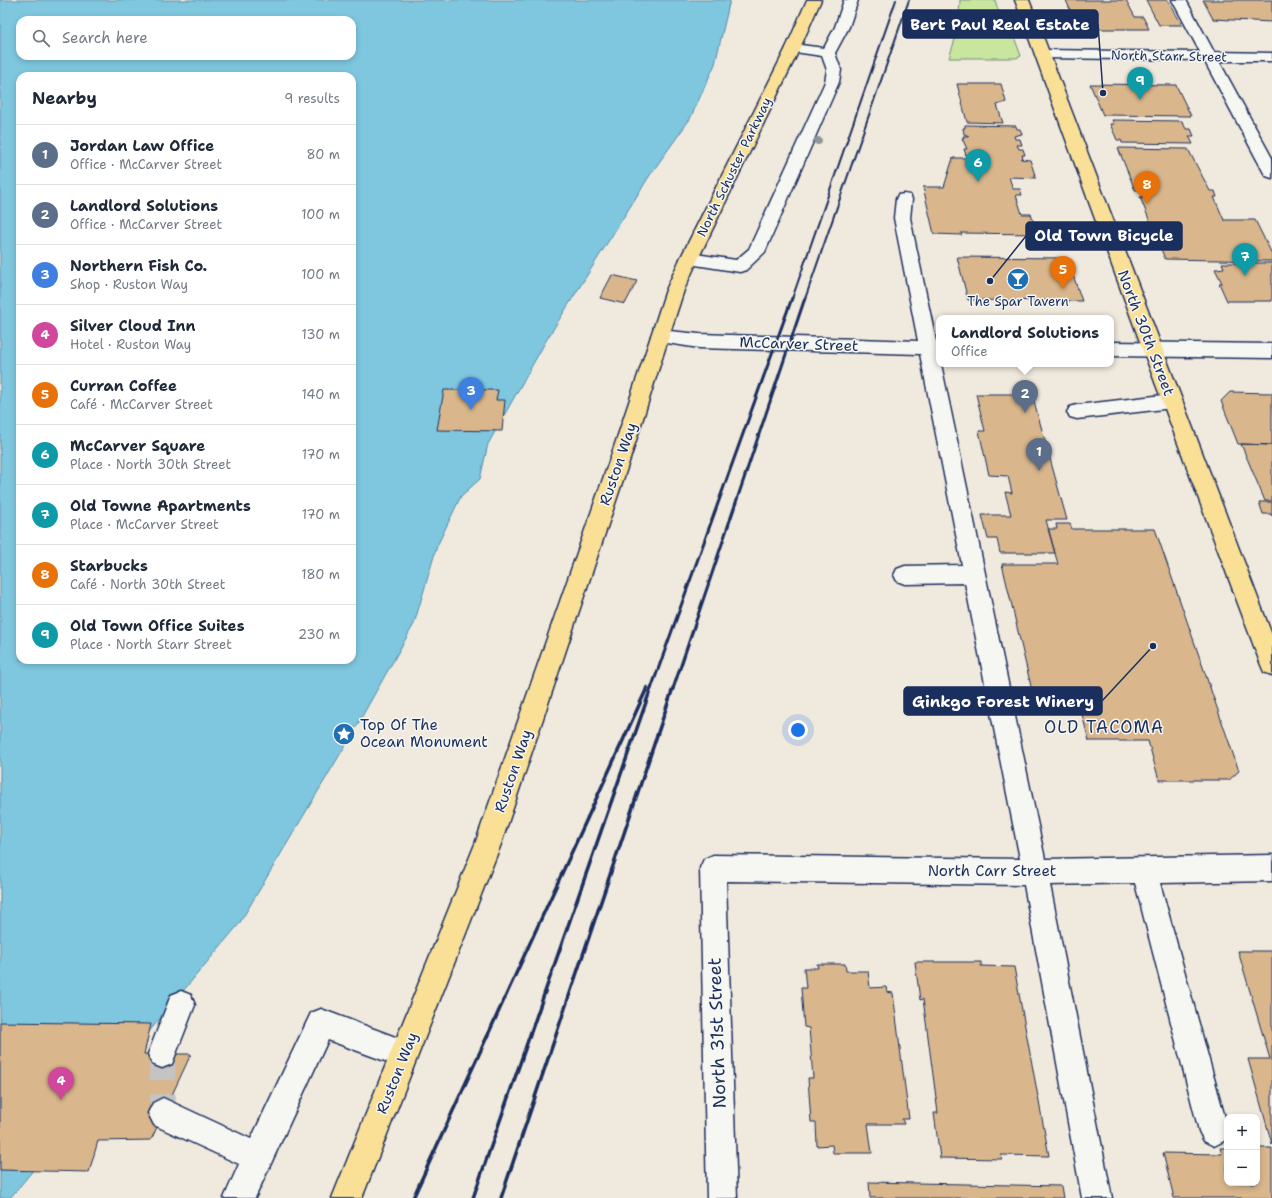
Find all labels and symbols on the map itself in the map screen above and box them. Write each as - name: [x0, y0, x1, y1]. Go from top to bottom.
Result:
- callout: Bert Paul Real Estate: [903, 10, 1098, 38]
- text: Bert Paul Real Estate: [910, 14, 1090, 35]
- street label: North Starr Street: [1111, 46, 1228, 66]
- pin: 9: [1127, 67, 1153, 100]
- street label: North Schuster Parkway: [693, 94, 775, 240]
- pin: 6: [965, 149, 991, 182]
- pin: 8: [1134, 171, 1160, 204]
- callout: Old Town Bicycle: [1026, 222, 1182, 250]
- text: Old Town Bicycle: [1034, 225, 1174, 246]
- pin: 7: [1232, 243, 1258, 276]
- pin: 5: [1050, 256, 1076, 289]
- bar icon: The Spar Tavern: [1005, 266, 1031, 292]
- street label: North 30th Street: [1113, 267, 1179, 399]
- place label: The Spar Tavern: [967, 293, 1069, 310]
- street label: McCarver Street: [739, 332, 859, 356]
- pin: 3: [458, 377, 484, 410]
- pin: 2: [1012, 380, 1038, 413]
- street label: Ruston Way: [594, 420, 642, 508]
- pin: 1: [1026, 438, 1052, 471]
- callout: Ginkgo Forest Winery: [904, 687, 1102, 715]
- text: Ginkgo Forest Winery: [912, 691, 1094, 712]
- place label: Top Of The Ocean Monument: [360, 715, 488, 752]
- district label: OLD TACOMA: [1044, 716, 1164, 738]
- your location: [788, 720, 808, 740]
- place icon: Top Of The Ocean Monument: [331, 721, 357, 747]
- street label: Ruston Way: [489, 727, 537, 815]
- street label: North Carr Street: [928, 861, 1056, 881]
- street label: North 31st Street: [702, 957, 732, 1109]
- street label: Ruston Way: [372, 1029, 422, 1117]
- pin: 4: [48, 1067, 74, 1100]

